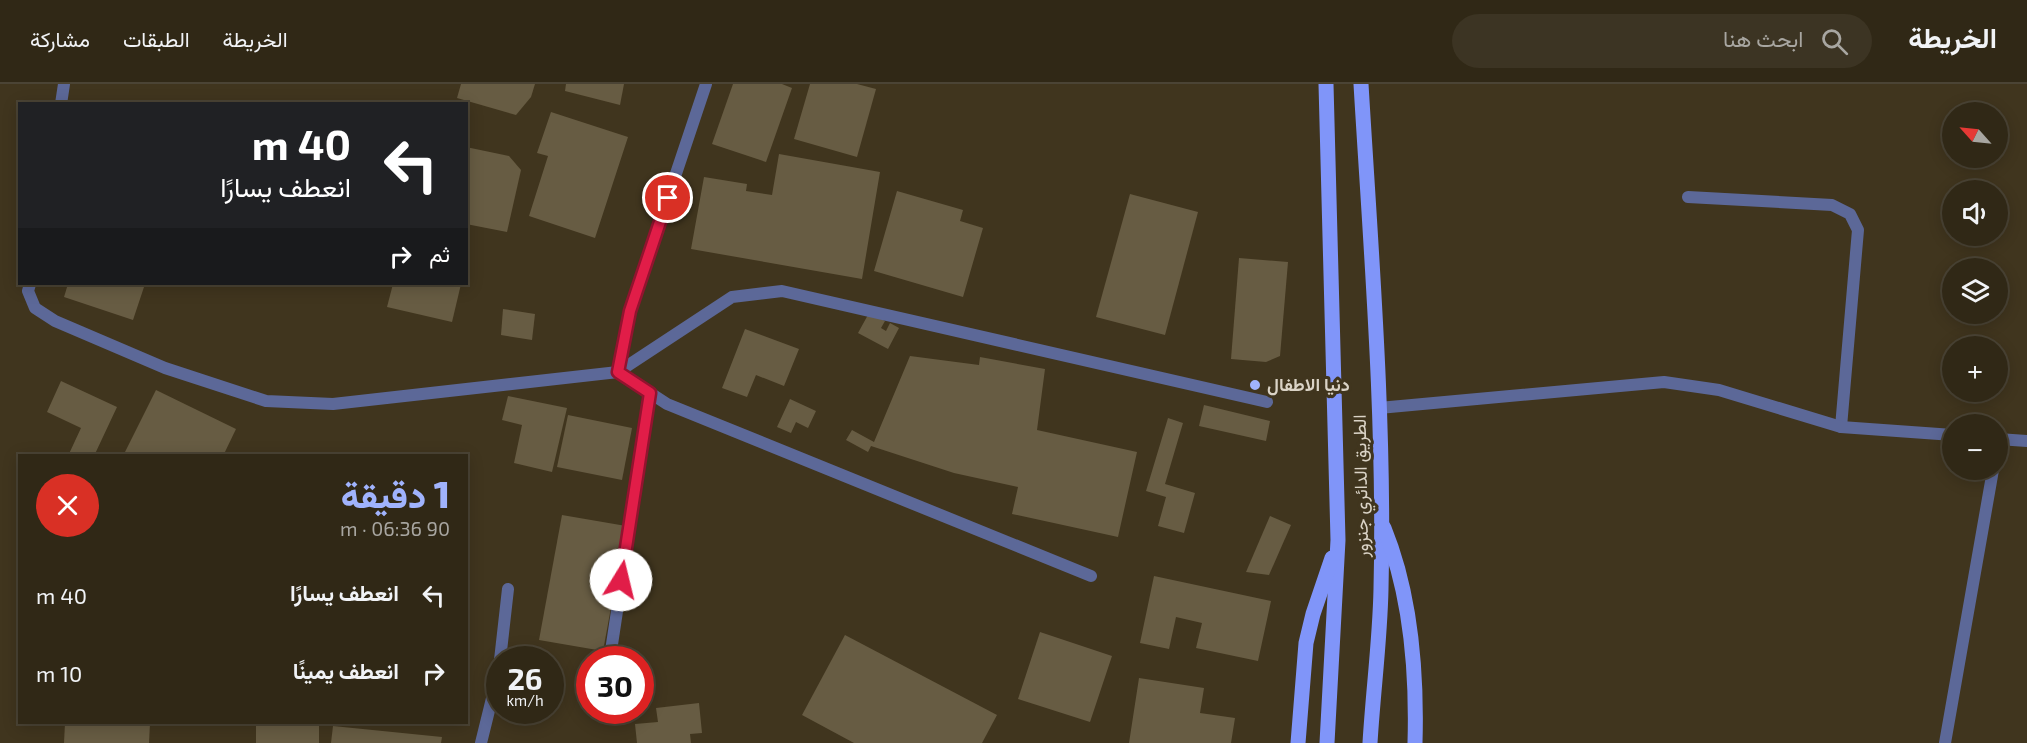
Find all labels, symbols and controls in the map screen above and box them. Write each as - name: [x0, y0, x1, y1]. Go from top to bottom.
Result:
- search box: [1452, 14, 1872, 68]
- text: الخريطة: [1908, 20, 1997, 54]
- text: ابحث هنا: [1723, 25, 1803, 51]
- icon: search: [1818, 25, 1851, 58]
- text: مشاركة: [30, 26, 90, 51]
- text: الطبقات: [123, 26, 190, 51]
- text: الخريطة: [223, 26, 288, 51]
- north arrow: [1942, 102, 2008, 168]
- map controls: [1942, 102, 2008, 480]
- text: 40 m: [252, 118, 351, 168]
- icon: left: [372, 126, 450, 204]
- text: انعطف يسارًا: [220, 170, 351, 202]
- pin: [642, 172, 693, 223]
- button: sound: [1942, 180, 2008, 246]
- icon: arrive: [651, 181, 684, 214]
- icon: right: [384, 240, 417, 273]
- text: ثم: [429, 240, 450, 266]
- button: layers: [1942, 258, 2008, 324]
- button: +: [1942, 336, 2008, 402]
- place label: دنيا الاطفال: [1267, 373, 1350, 396]
- marker: دنيا الاطفال: [1248, 378, 1262, 392]
- street label: الطريق الدائري جنزور: [1348, 414, 1377, 559]
- button: −: [1942, 414, 2008, 480]
- text: 1 دقيقة: [341, 472, 450, 515]
- button: close: [36, 474, 99, 537]
- text: 90 m · 06:36: [340, 516, 450, 540]
- position arrow: [589, 548, 653, 612]
- text: انعطف يسارًا: [290, 579, 399, 605]
- icon: left: [417, 579, 450, 612]
- text: 40 m: [36, 582, 87, 608]
- speed limit sign: 30: [576, 646, 654, 724]
- text: انعطف يمينًا: [293, 657, 399, 683]
- icon: right: [417, 657, 450, 690]
- text: 10 m: [36, 660, 82, 686]
- text: 26: [507, 660, 543, 696]
- text: km/h: [506, 691, 544, 709]

